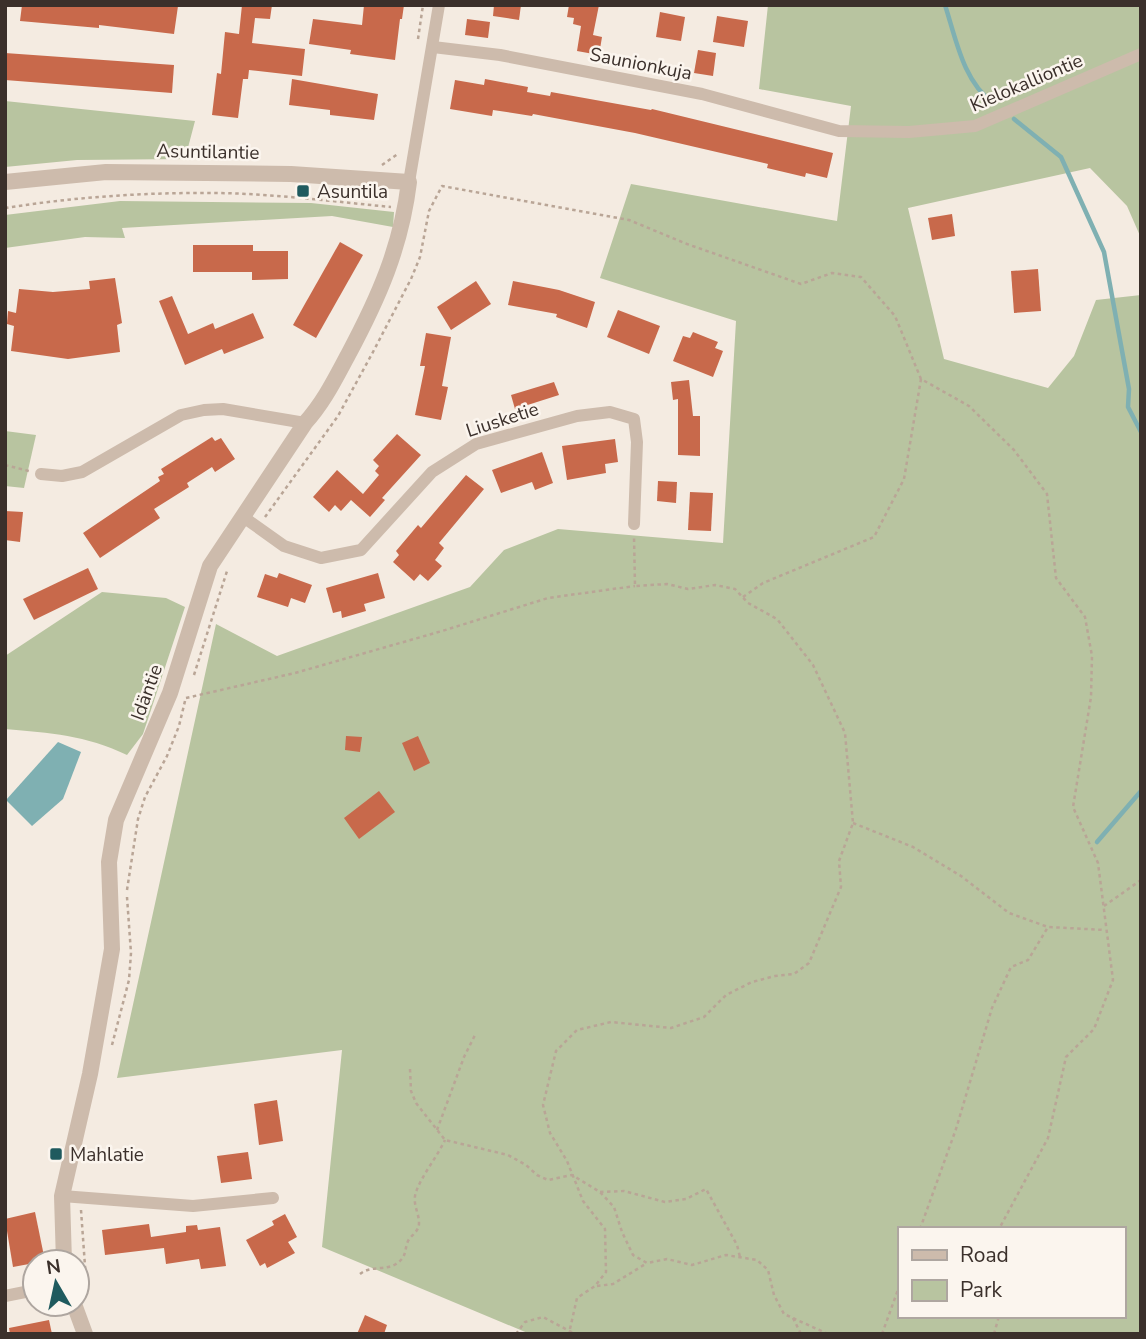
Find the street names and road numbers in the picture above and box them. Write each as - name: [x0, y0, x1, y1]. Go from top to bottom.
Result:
- street label: Saunionkuja: [587, 41, 694, 87]
- street label: Kielokalliontie: [966, 47, 1087, 118]
- street label: Asuntilantie: [156, 138, 260, 166]
- street label: Liusketie: [463, 396, 542, 444]
- street label: Idäntie: [125, 661, 169, 724]

